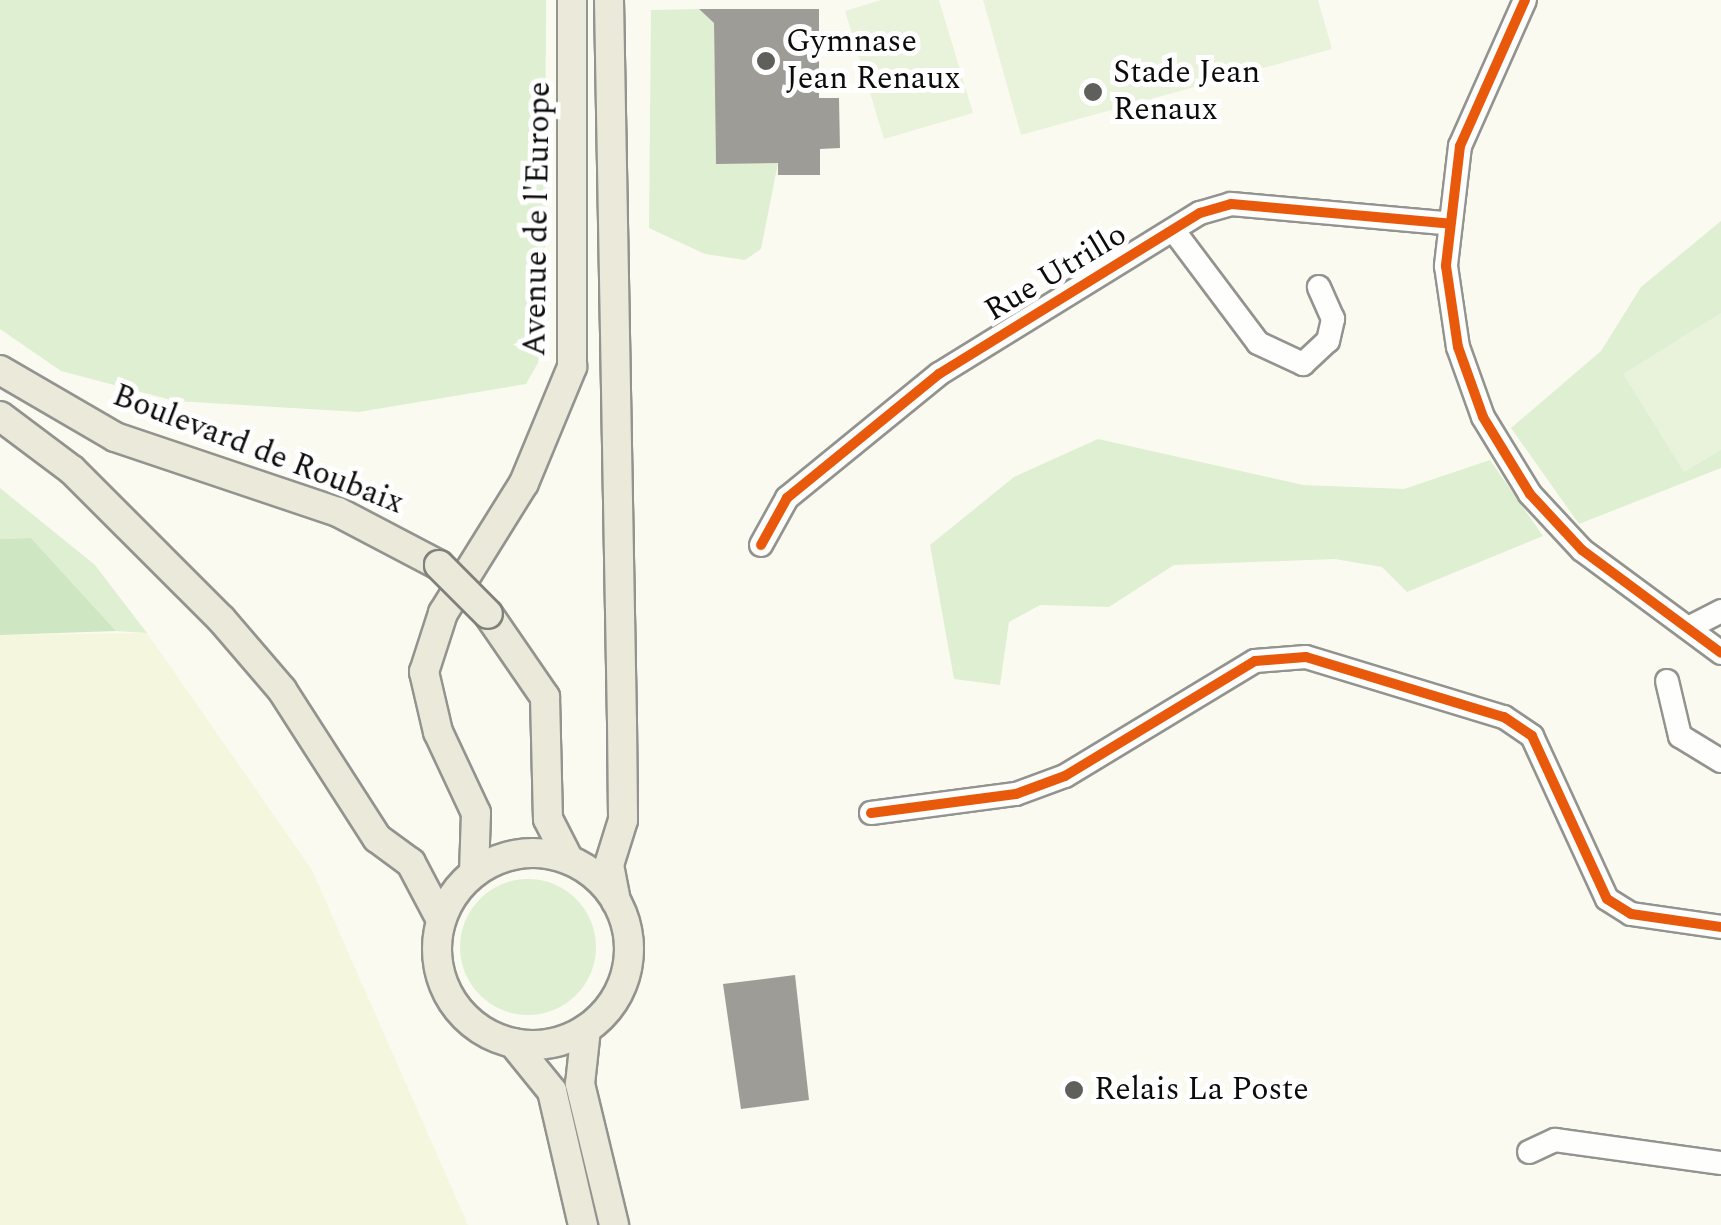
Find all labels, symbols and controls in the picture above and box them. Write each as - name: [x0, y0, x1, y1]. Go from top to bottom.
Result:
- place label: Gymnase Jean Renaux: [786, 24, 960, 99]
- marker: Gymnase Jean Renaux: [755, 50, 777, 72]
- place label: Stade Jean Renaux: [1113, 55, 1260, 130]
- street label: Avenue de l'Europe: [516, 81, 560, 357]
- marker: Stade Jean Renaux: [1082, 81, 1104, 103]
- street label: Rue Utrillo: [978, 216, 1134, 330]
- street label: Boulevard de Roubaix: [107, 377, 409, 523]
- place label: Relais La Poste: [1094, 1071, 1309, 1109]
- marker: Relais La Poste: [1063, 1079, 1085, 1101]

